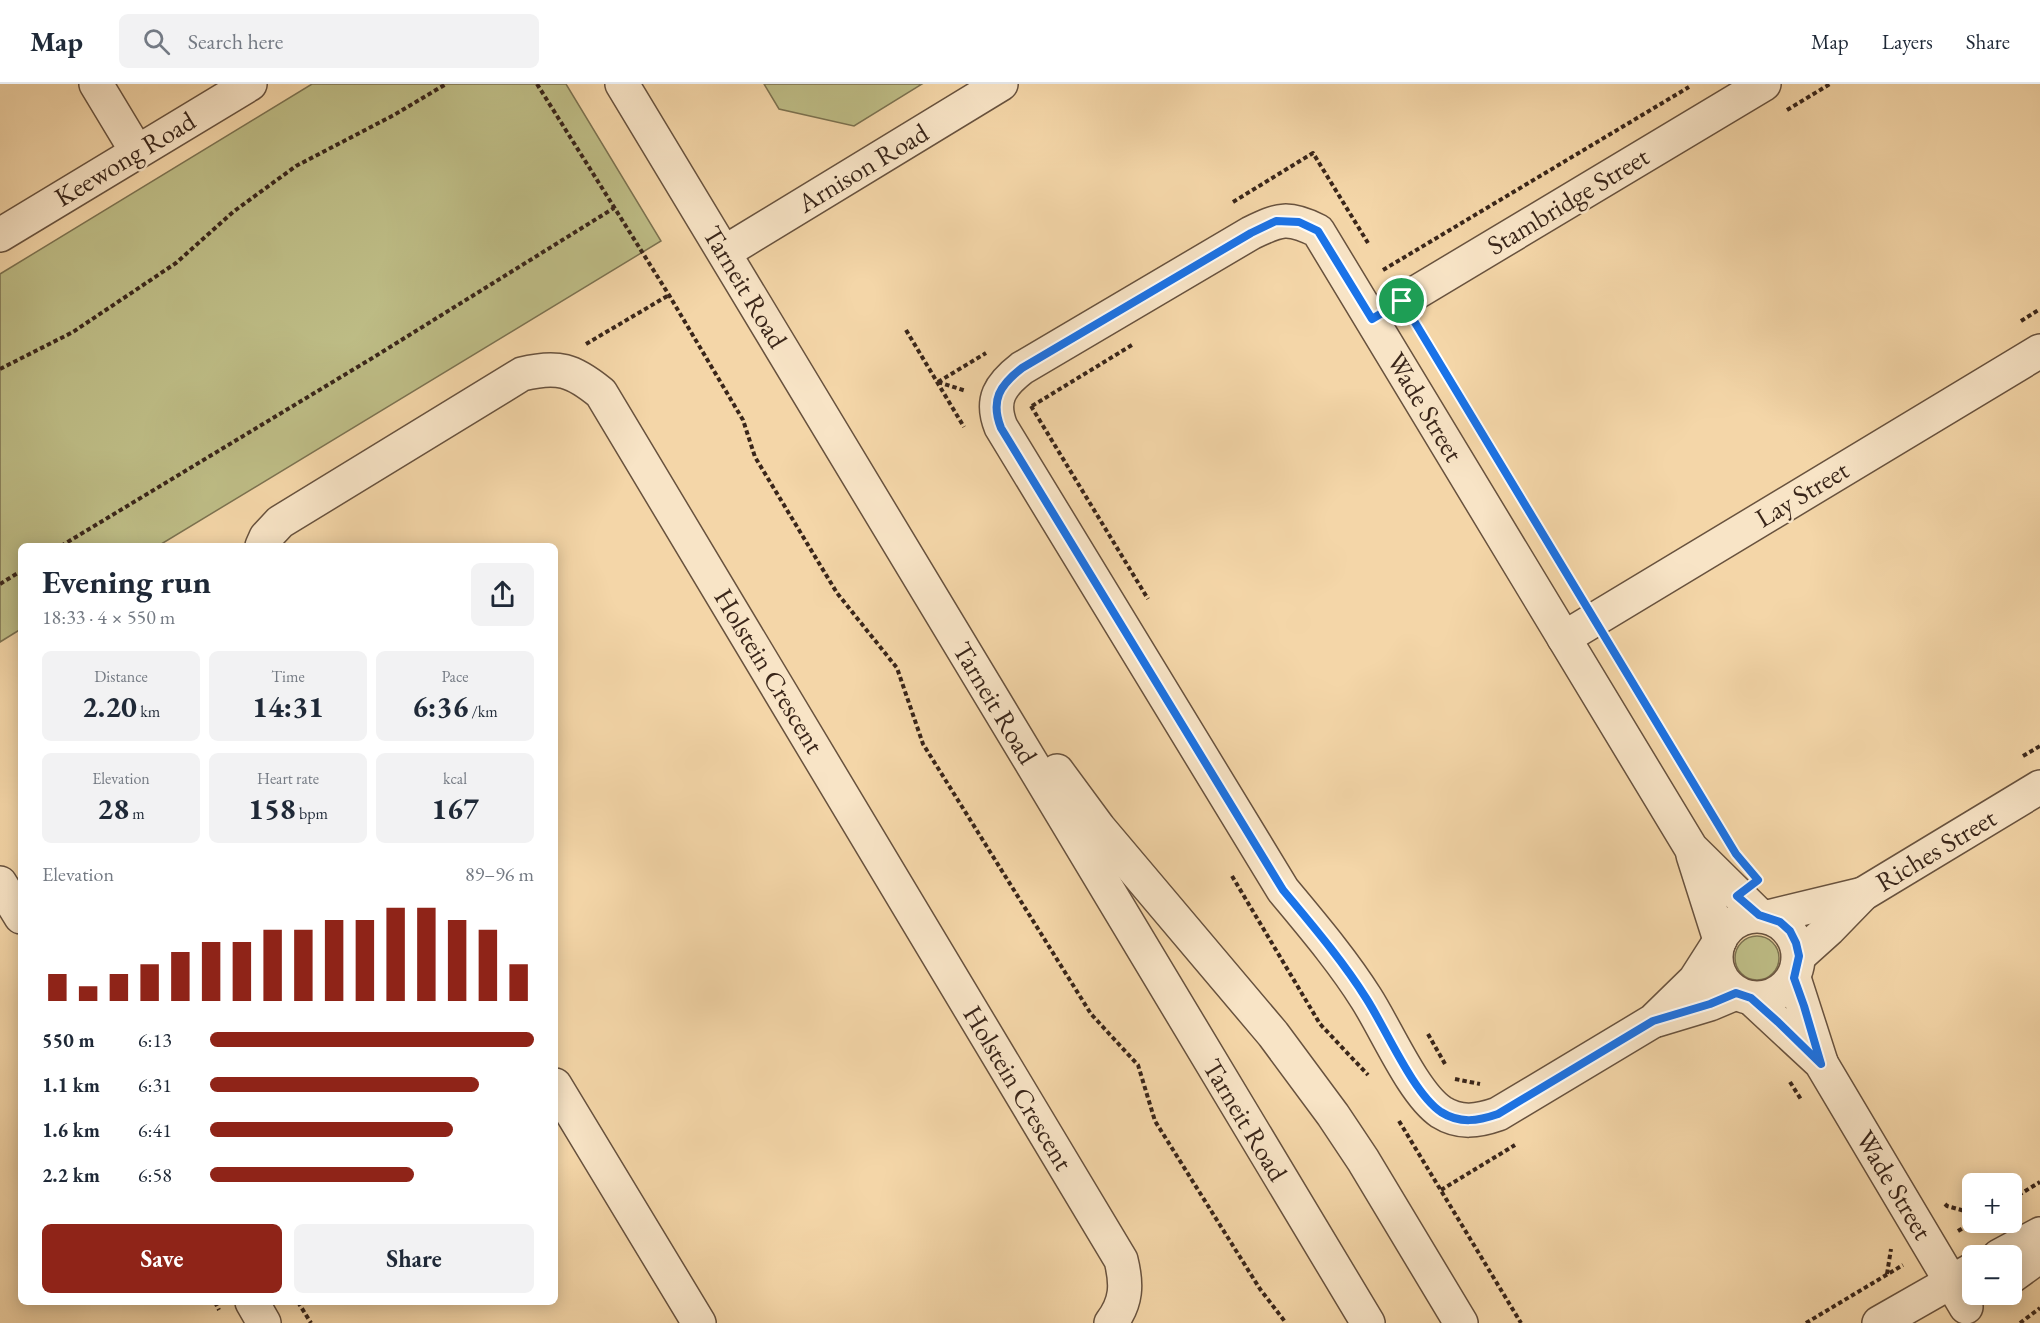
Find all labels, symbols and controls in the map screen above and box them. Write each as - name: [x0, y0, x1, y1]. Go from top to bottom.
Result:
- search box: [119, 14, 539, 68]
- text: Map: [30, 23, 83, 59]
- icon: search: [140, 25, 173, 58]
- text: Search here: [188, 27, 283, 56]
- text: Map: [1811, 28, 1849, 55]
- text: Layers: [1882, 28, 1933, 55]
- text: Share: [1966, 28, 2010, 55]
- street label: Keewong Road: [48, 103, 202, 214]
- street label: Arnison Road: [790, 115, 935, 221]
- street label: Stambridge Street: [1480, 138, 1656, 263]
- street label: Tarneit Road: [695, 219, 796, 355]
- pin: [1376, 275, 1427, 326]
- icon: arrive: [1385, 284, 1418, 317]
- street label: Wade Street: [1379, 346, 1472, 468]
- street label: Lay Street: [1749, 452, 1855, 535]
- text: Evening run: [42, 560, 211, 603]
- button: share: [471, 563, 534, 626]
- street label: Holstein Crescent: [706, 582, 833, 760]
- text: 18:33 · 4 × 550 m: [42, 604, 175, 630]
- street label: Tarneit Road: [945, 635, 1046, 771]
- text: Distance: [94, 666, 148, 687]
- text: Time: [271, 666, 305, 687]
- text: Pace: [442, 666, 468, 687]
- text: 2.20: [82, 687, 137, 726]
- text: 14:31: [252, 687, 324, 726]
- text: 6:36: [412, 687, 468, 726]
- text: km: [137, 701, 160, 722]
- text: /km: [468, 701, 498, 722]
- text: Elevation: [92, 768, 150, 789]
- text: Heart rate: [257, 768, 319, 789]
- text: kcal: [443, 768, 467, 789]
- text: 28: [97, 789, 129, 828]
- text: 158: [248, 789, 296, 828]
- text: 167: [431, 789, 479, 828]
- street label: Riches Street: [1869, 800, 2003, 899]
- text: m: [129, 803, 145, 824]
- text: bpm: [296, 803, 328, 824]
- text: Elevation: [42, 861, 114, 887]
- text: 89–96 m: [465, 861, 534, 887]
- street label: Holstein Crescent: [955, 999, 1082, 1177]
- text: 550 m: [42, 1027, 95, 1053]
- text: 6:13: [138, 1027, 172, 1053]
- street label: Tarneit Road: [1195, 1052, 1296, 1188]
- text: 1.1 km: [42, 1072, 100, 1098]
- text: 6:31: [138, 1072, 172, 1098]
- text: 1.6 km: [42, 1117, 100, 1143]
- text: 6:41: [138, 1117, 172, 1143]
- street label: Wade Street: [1848, 1124, 1941, 1246]
- text: 2.2 km: [42, 1162, 100, 1188]
- text: 6:58: [138, 1162, 172, 1188]
- map controls: [1962, 1173, 2022, 1305]
- button: +: [1962, 1173, 2022, 1233]
- button: Save: [42, 1224, 282, 1293]
- button: Share: [294, 1224, 534, 1293]
- button: −: [1962, 1245, 2022, 1305]

